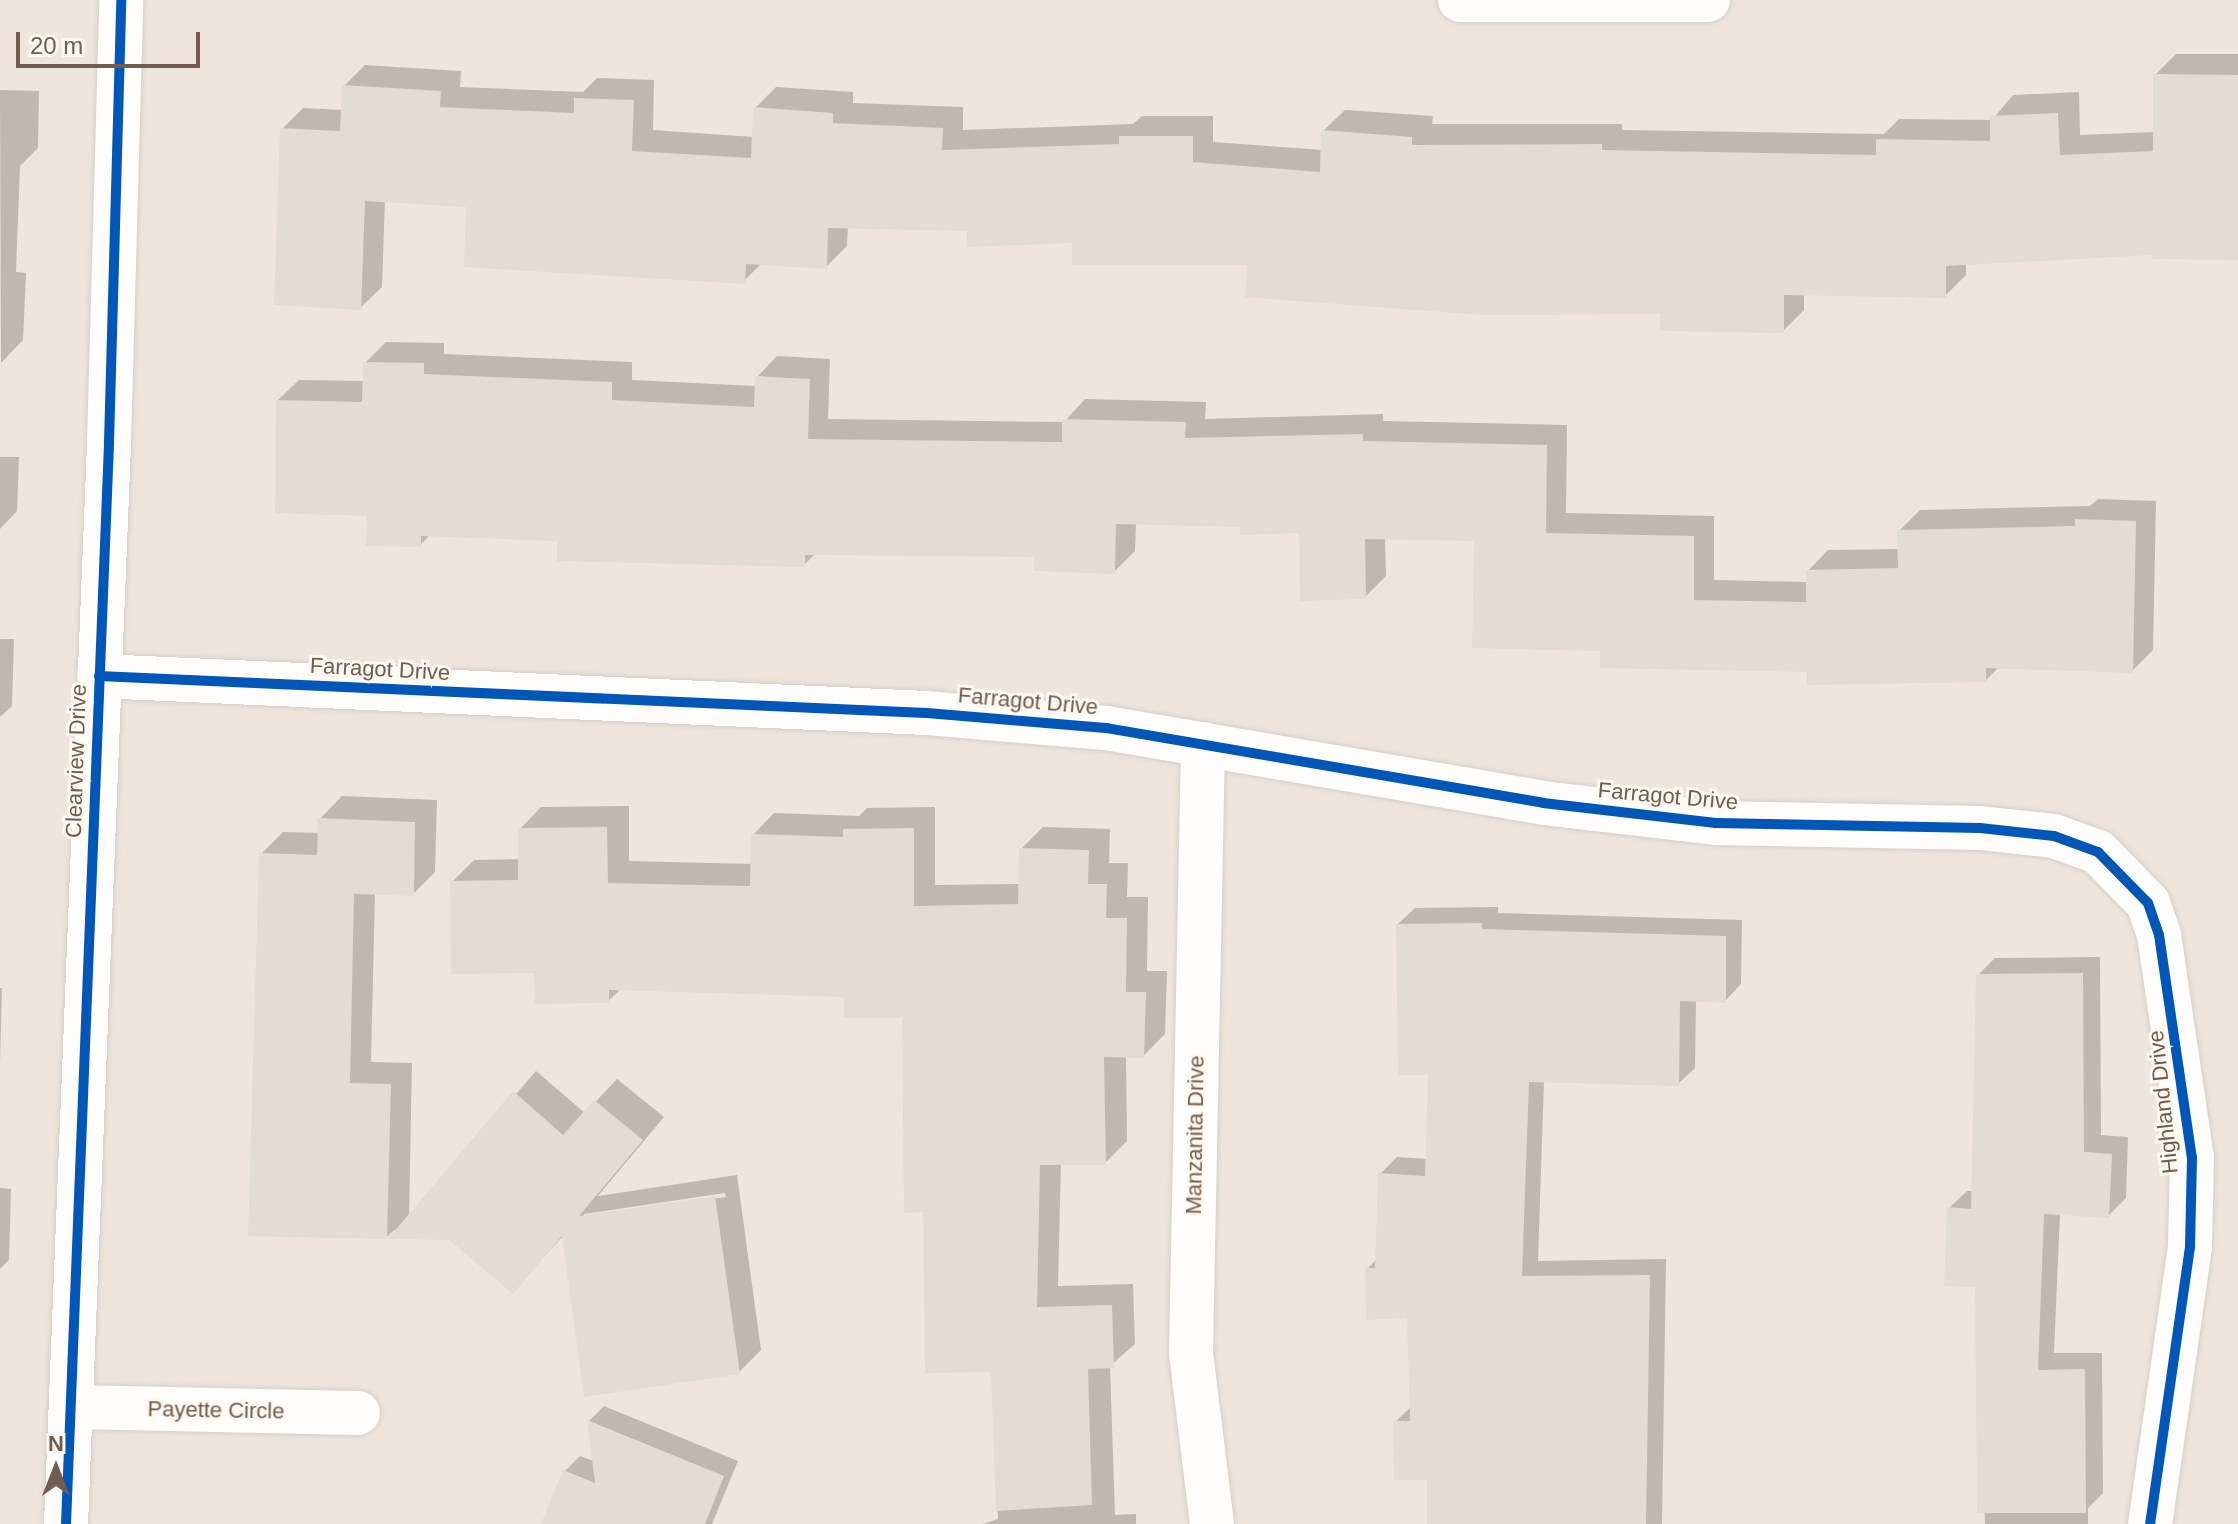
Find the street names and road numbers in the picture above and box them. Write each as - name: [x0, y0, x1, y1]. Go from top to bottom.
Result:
- street label: Farragot Drive: [309, 652, 451, 686]
- street label: Farragot Drive: [957, 682, 1099, 720]
- street label: Clearview Drive: [60, 684, 92, 838]
- street label: Farragot Drive: [1597, 777, 1739, 815]
- street label: Highland Drive: [2142, 1029, 2184, 1175]
- street label: Manzanita Drive: [1180, 1055, 1210, 1215]
- street label: Payette Circle: [147, 1396, 285, 1424]

